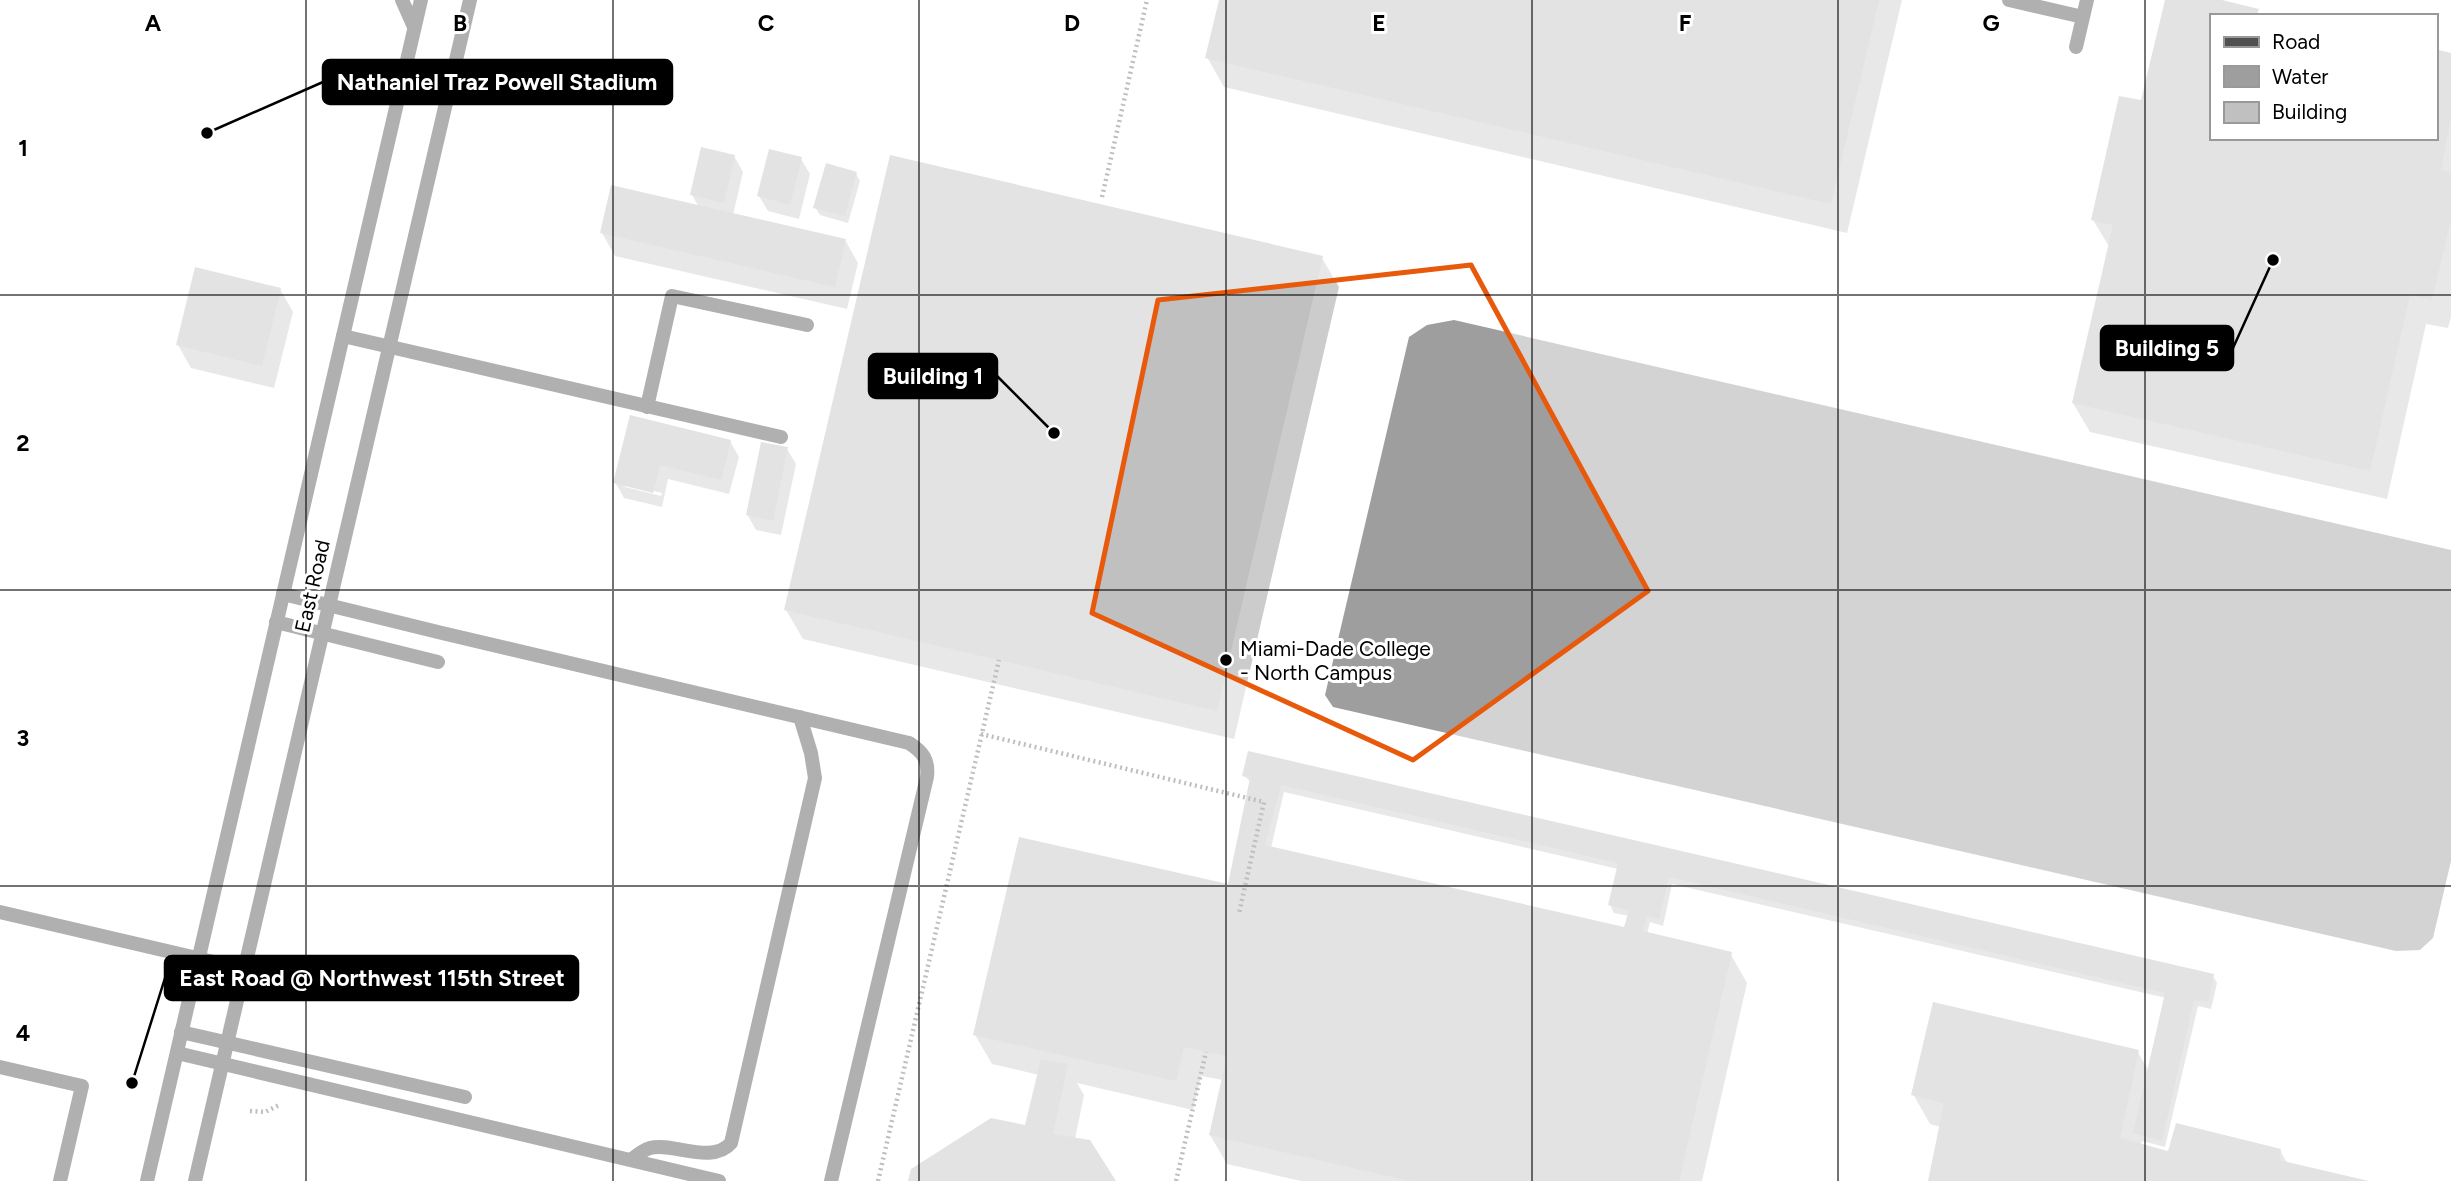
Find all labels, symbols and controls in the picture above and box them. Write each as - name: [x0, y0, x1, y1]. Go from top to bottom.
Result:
- text: A: [145, 9, 162, 37]
- text: B: [453, 9, 467, 37]
- text: C: [758, 9, 775, 37]
- text: D: [1064, 9, 1080, 37]
- text: E: [1372, 9, 1386, 37]
- text: F: [1679, 9, 1692, 37]
- text: G: [1982, 9, 2000, 37]
- legend: [2210, 14, 2437, 140]
- text: Road: [2272, 29, 2320, 54]
- callout: Nathaniel Traz Powell Stadium: [323, 60, 672, 104]
- text: Water: [2272, 64, 2328, 89]
- text: Nathaniel Traz Powell Stadium: [337, 68, 657, 96]
- text: Building: [2272, 99, 2347, 124]
- text: 1: [18, 134, 28, 162]
- callout: Building 5: [2101, 326, 2233, 370]
- text: Building 5: [2115, 334, 2219, 362]
- callout: Building 1: [869, 354, 997, 398]
- text: Building 1: [883, 362, 983, 390]
- text: 2: [16, 429, 30, 457]
- street label: East Road: [289, 537, 335, 635]
- place label: Miami-Dade College - North Campus: [1240, 636, 1431, 685]
- marker: Miami-Dade College - North Campus: [1218, 652, 1234, 668]
- text: 3: [17, 724, 29, 752]
- callout: East Road @ Northwest 115th Street: [165, 956, 578, 1000]
- text: East Road @ Northwest 115th Street: [179, 964, 565, 992]
- text: 4: [16, 1019, 30, 1047]

